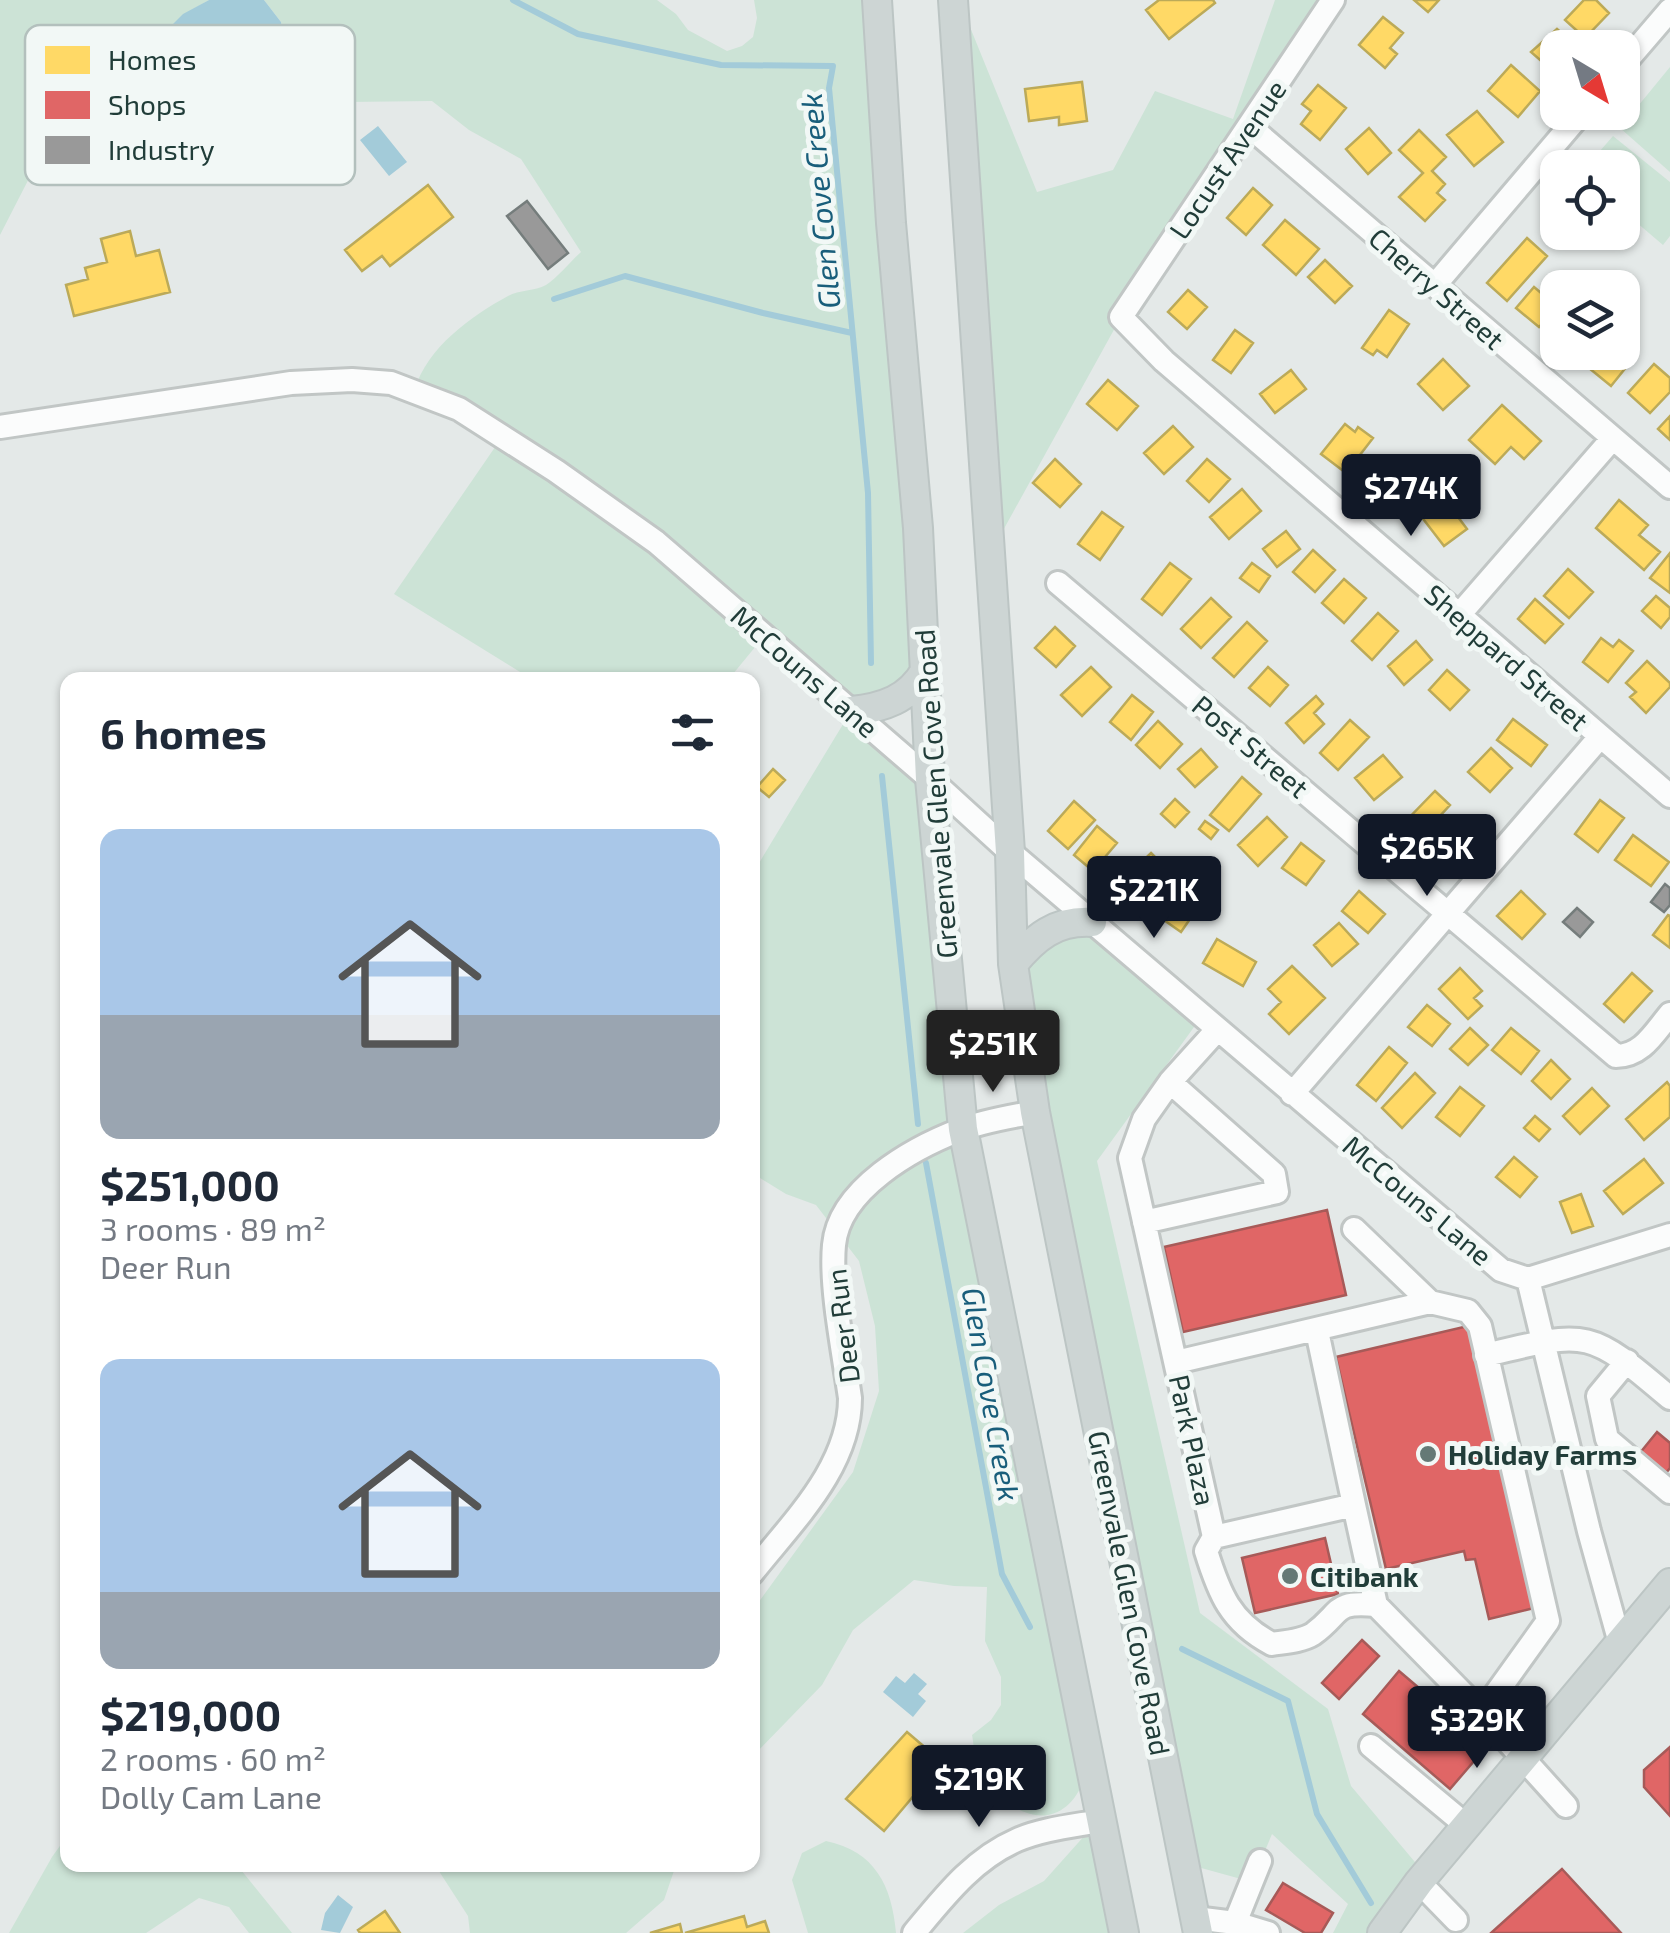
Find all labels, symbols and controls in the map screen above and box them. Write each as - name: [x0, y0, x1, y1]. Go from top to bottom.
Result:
- legend: [25, 25, 355, 185]
- north arrow: [1540, 30, 1640, 130]
- map controls: [1540, 30, 1640, 370]
- text: Homes: [108, 42, 196, 76]
- street label: Locust Avenue: [1161, 73, 1293, 245]
- text: Shops: [108, 87, 186, 121]
- water label: Glen Cove Creek: [792, 92, 846, 310]
- text: Industry: [108, 132, 215, 166]
- button: locate: [1540, 150, 1640, 250]
- street label: Cherry Street: [1362, 220, 1512, 356]
- button: layers: [1540, 270, 1640, 370]
- pin: $274K: [1341, 454, 1481, 539]
- text: $274K: [1364, 467, 1458, 505]
- street label: Sheppard Street: [1418, 577, 1596, 737]
- street label: McCouns Lane: [724, 598, 886, 744]
- street label: Greenvale Glen Cove Road: [907, 628, 963, 960]
- street label: Post Street: [1186, 688, 1316, 804]
- icon: filters: [665, 705, 720, 760]
- text: 6 homes: [100, 707, 267, 757]
- pin: $265K: [1357, 814, 1497, 899]
- text: $265K: [1380, 827, 1474, 865]
- pin: $221K: [1084, 856, 1224, 941]
- text: $221K: [1109, 869, 1199, 907]
- icon: home: [320, 894, 500, 1074]
- pin: $251K: [923, 1010, 1063, 1095]
- text: $251K: [949, 1023, 1037, 1061]
- street label: McCouns Lane: [1337, 1128, 1499, 1272]
- text: $251,000: [100, 1159, 280, 1209]
- text: 3 rooms · 89 m²: [100, 1209, 326, 1247]
- text: Deer Run: [100, 1247, 232, 1285]
- street label: Deer Run: [818, 1267, 866, 1385]
- water label: Glen Cove Creek: [955, 1284, 1029, 1504]
- street label: Park Plaza: [1163, 1371, 1223, 1509]
- icon: home: [320, 1424, 500, 1604]
- street label: Greenvale Glen Cove Road: [1082, 1428, 1178, 1758]
- place label: Holiday Farms: [1448, 1437, 1637, 1471]
- marker: Holiday Farms: [1417, 1443, 1439, 1465]
- place label: Citibank: [1310, 1559, 1419, 1593]
- marker: Citibank: [1279, 1565, 1301, 1587]
- pin: $329K: [1407, 1686, 1547, 1771]
- text: $219,000: [100, 1689, 281, 1739]
- text: $329K: [1430, 1699, 1524, 1737]
- text: 2 rooms · 60 m²: [100, 1739, 326, 1777]
- pin: $219K: [909, 1745, 1049, 1830]
- text: $219K: [934, 1758, 1024, 1796]
- text: Dolly Cam Lane: [100, 1777, 322, 1815]

